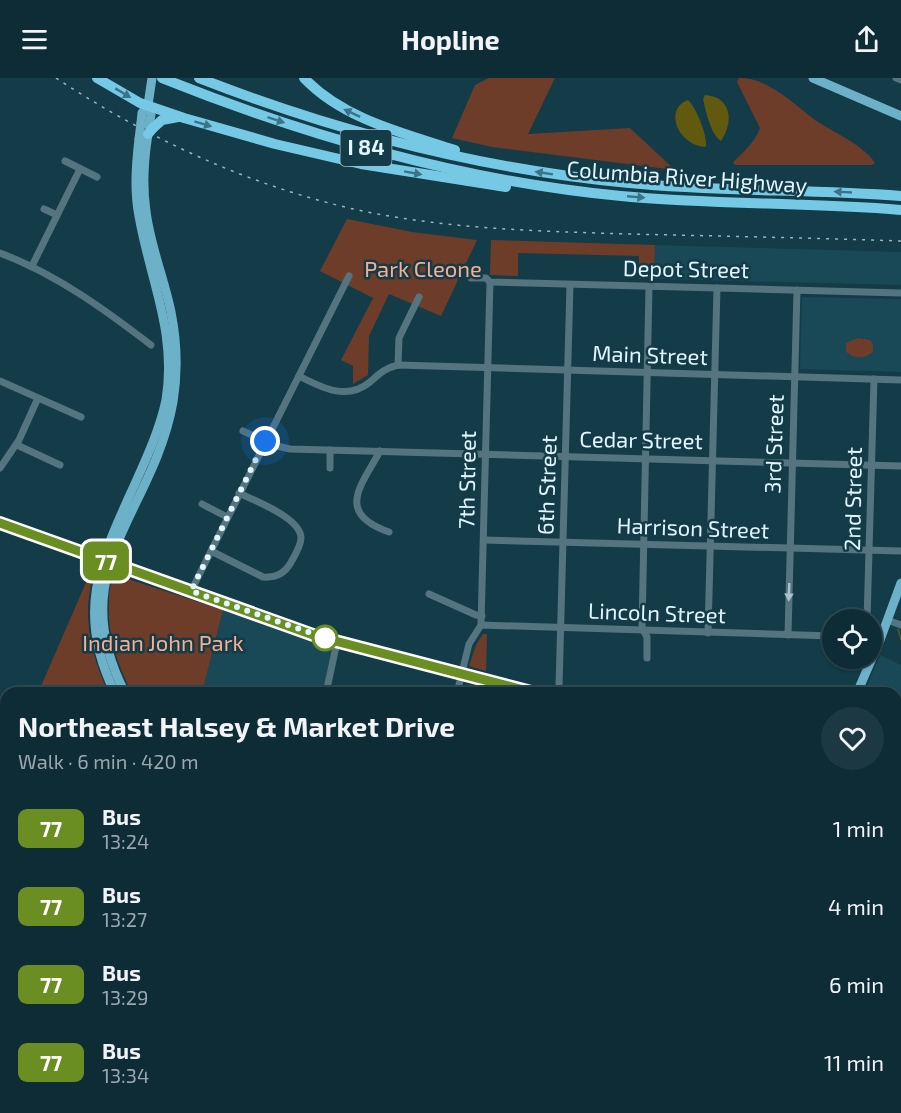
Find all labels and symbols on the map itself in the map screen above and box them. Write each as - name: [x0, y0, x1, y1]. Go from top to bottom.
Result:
- one-way arrow: [115, 88, 132, 98]
- one-way arrow: [344, 108, 361, 117]
- one-way arrow: [267, 116, 285, 125]
- one-way arrow: [194, 120, 212, 129]
- road number: I 84: [340, 130, 392, 166]
- street label: Columbia River Highway: [566, 155, 809, 197]
- one-way arrow: [534, 168, 553, 177]
- one-way arrow: [404, 169, 423, 178]
- one-way arrow: [833, 188, 852, 197]
- one-way arrow: [626, 193, 645, 202]
- street label: Depot Street: [623, 254, 749, 282]
- park label: Park Cleone: [364, 255, 482, 281]
- street label: Main Street: [592, 339, 708, 369]
- street label: 3rd Street: [758, 394, 788, 494]
- street label: Cedar Street: [579, 425, 703, 453]
- your location: [250, 426, 280, 456]
- street label: 7th Street: [452, 431, 480, 529]
- street label: 6th Street: [531, 435, 561, 535]
- street label: 2nd Street: [838, 447, 866, 551]
- street label: Harrison Street: [616, 511, 770, 543]
- line badge: 77: [79, 542, 133, 580]
- one-way arrow: [784, 582, 794, 601]
- street label: Lincoln Street: [588, 597, 726, 627]
- unlabelled marker: [312, 625, 338, 651]
- park label: Indian John Park: [82, 629, 244, 655]

